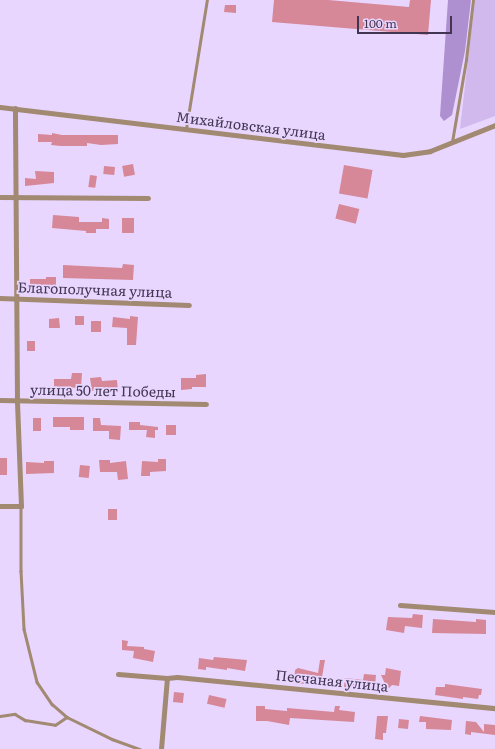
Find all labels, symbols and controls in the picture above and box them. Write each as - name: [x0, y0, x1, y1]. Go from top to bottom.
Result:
- scale bar: [359, 8, 454, 34]
- text: 100 m: [364, 14, 397, 32]
- street label: Михайловская улица: [175, 107, 327, 143]
- street label: Благополучная улица: [18, 278, 172, 300]
- street label: улица 50 лет Победы: [30, 380, 176, 400]
- street label: Песчаная улица: [275, 666, 389, 694]

